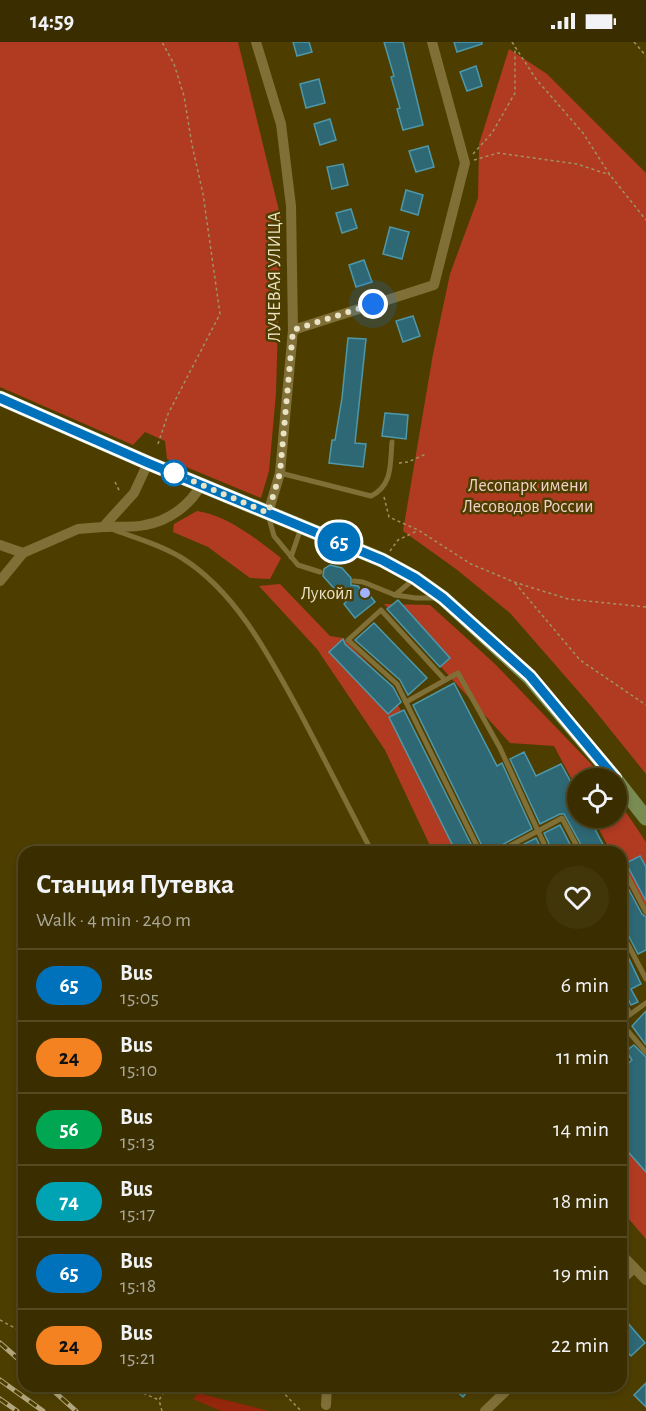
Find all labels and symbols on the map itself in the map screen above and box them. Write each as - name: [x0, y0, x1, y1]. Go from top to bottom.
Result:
- street label: ЛУЧЕВАЯ УЛИЦА: [266, 211, 284, 342]
- your location: [358, 289, 388, 319]
- unlabelled marker: [161, 460, 187, 486]
- park label: Лесопарк имени Лесоводов России: [462, 477, 594, 516]
- line badge: 65: [312, 522, 366, 562]
- place label: Лукойл: [301, 585, 353, 603]
- marker: Лукойл: [358, 586, 372, 600]

